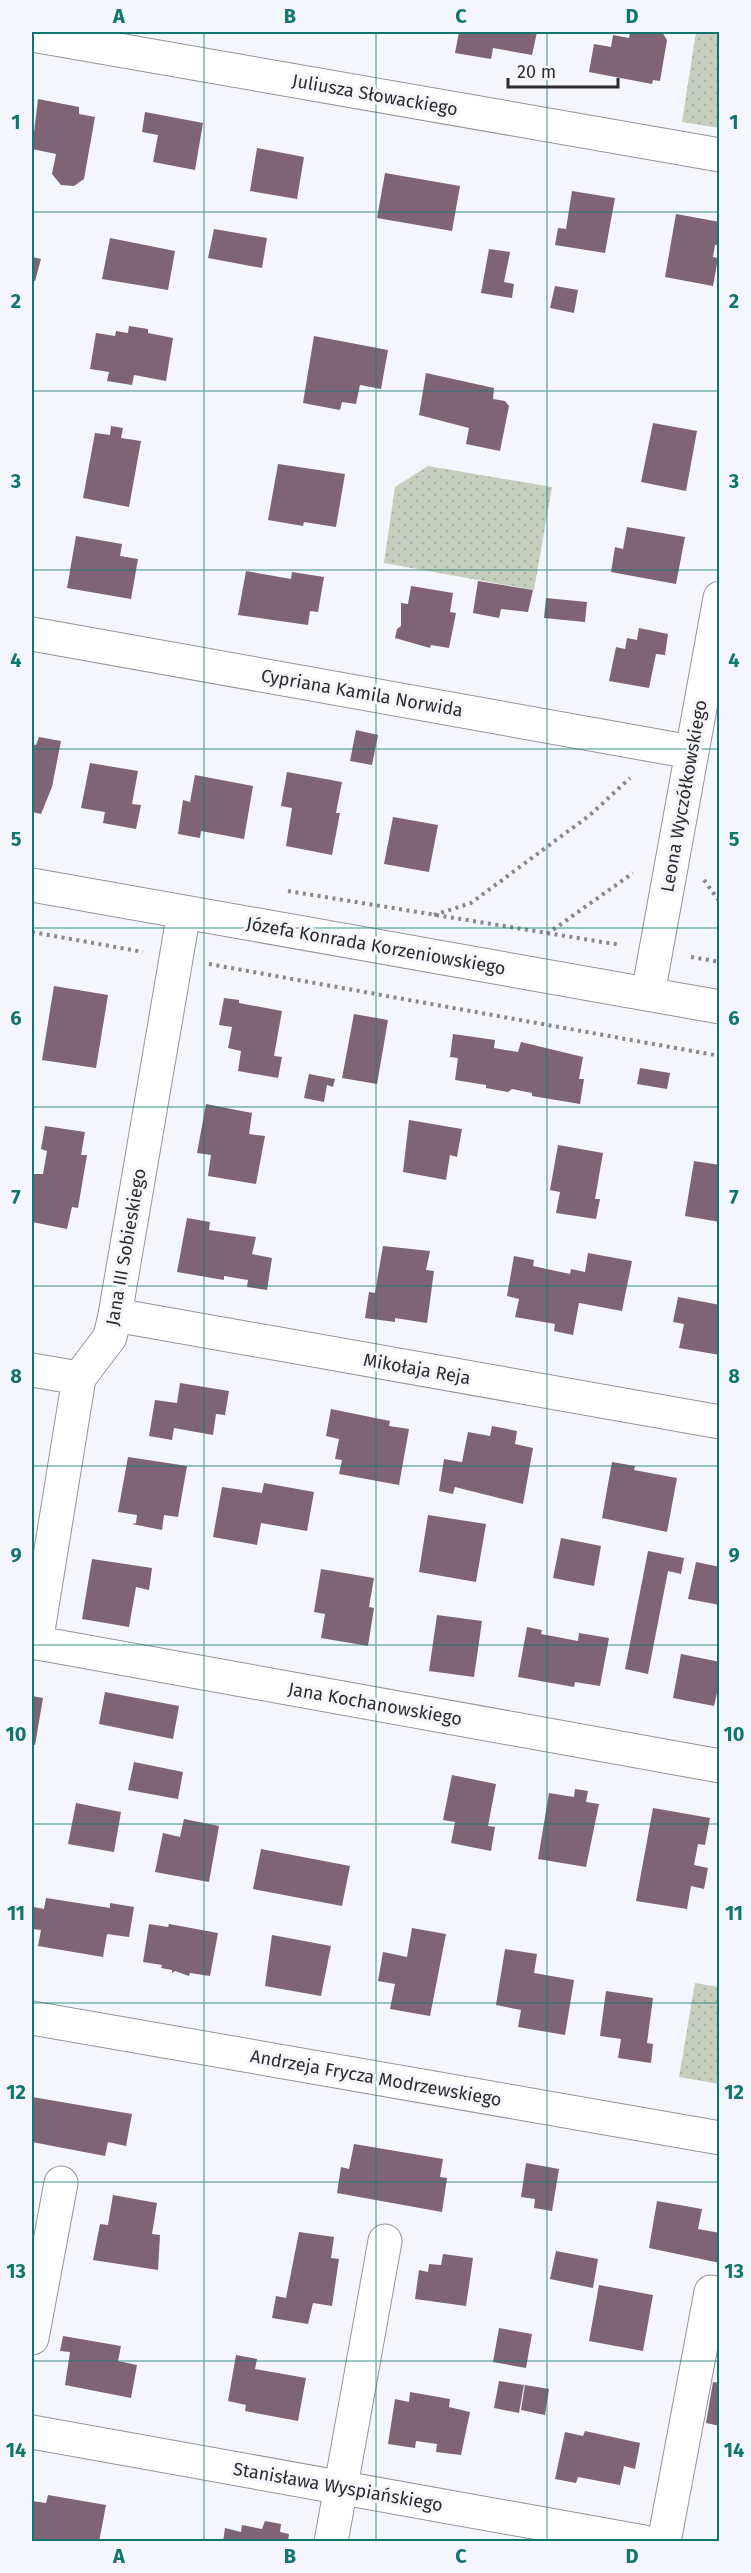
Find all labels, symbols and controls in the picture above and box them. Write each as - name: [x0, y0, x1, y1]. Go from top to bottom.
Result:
- text: A: [112, 4, 126, 28]
- text: B: [284, 4, 296, 28]
- text: C: [455, 4, 467, 28]
- text: D: [625, 4, 639, 28]
- scale bar: [508, 51, 618, 89]
- text: 20 m: [517, 61, 556, 83]
- street label: Juliusza Słowackiego: [290, 70, 460, 120]
- text: 1: [11, 110, 21, 134]
- text: 1: [729, 110, 739, 134]
- text: 2: [11, 289, 21, 313]
- text: 2: [729, 289, 739, 313]
- text: 3: [10, 469, 21, 493]
- text: 3: [728, 469, 739, 493]
- text: 4: [10, 648, 22, 672]
- text: 4: [728, 648, 740, 672]
- street label: Cypriana Kamila Norwida: [259, 664, 465, 722]
- street label: Leona Wyczółkowskiego: [656, 698, 712, 894]
- text: 5: [11, 827, 22, 851]
- text: 5: [729, 827, 740, 851]
- street label: Józefa Konrada Korzeniowskiego: [245, 912, 507, 980]
- text: 6: [10, 1006, 22, 1030]
- text: 6: [728, 1006, 740, 1030]
- street label: Jana III Sobieskiego: [101, 1167, 151, 1327]
- text: 7: [11, 1185, 21, 1209]
- text: 7: [729, 1185, 739, 1209]
- street label: Mikołaja Reja: [362, 1349, 472, 1389]
- text: 8: [10, 1364, 22, 1388]
- text: 8: [728, 1364, 740, 1388]
- text: 9: [10, 1543, 22, 1567]
- text: 9: [728, 1543, 740, 1567]
- street label: Jana Kochanowskiego: [286, 1678, 464, 1730]
- text: 10: [6, 1722, 26, 1746]
- text: 10: [724, 1722, 744, 1746]
- text: 11: [7, 1901, 25, 1925]
- text: 11: [725, 1901, 743, 1925]
- street label: Andrzeja Frycza Modrzewskiego: [249, 2045, 503, 2111]
- text: 12: [6, 2080, 26, 2104]
- text: 12: [724, 2080, 744, 2104]
- text: 13: [6, 2259, 26, 2283]
- text: 13: [724, 2259, 744, 2283]
- text: 14: [6, 2438, 26, 2462]
- text: 14: [724, 2438, 744, 2462]
- street label: Stanisława Wyspiańskiego: [232, 2458, 444, 2516]
- text: A: [112, 2544, 126, 2568]
- text: B: [284, 2544, 296, 2568]
- text: C: [455, 2544, 467, 2568]
- text: D: [625, 2544, 639, 2568]

